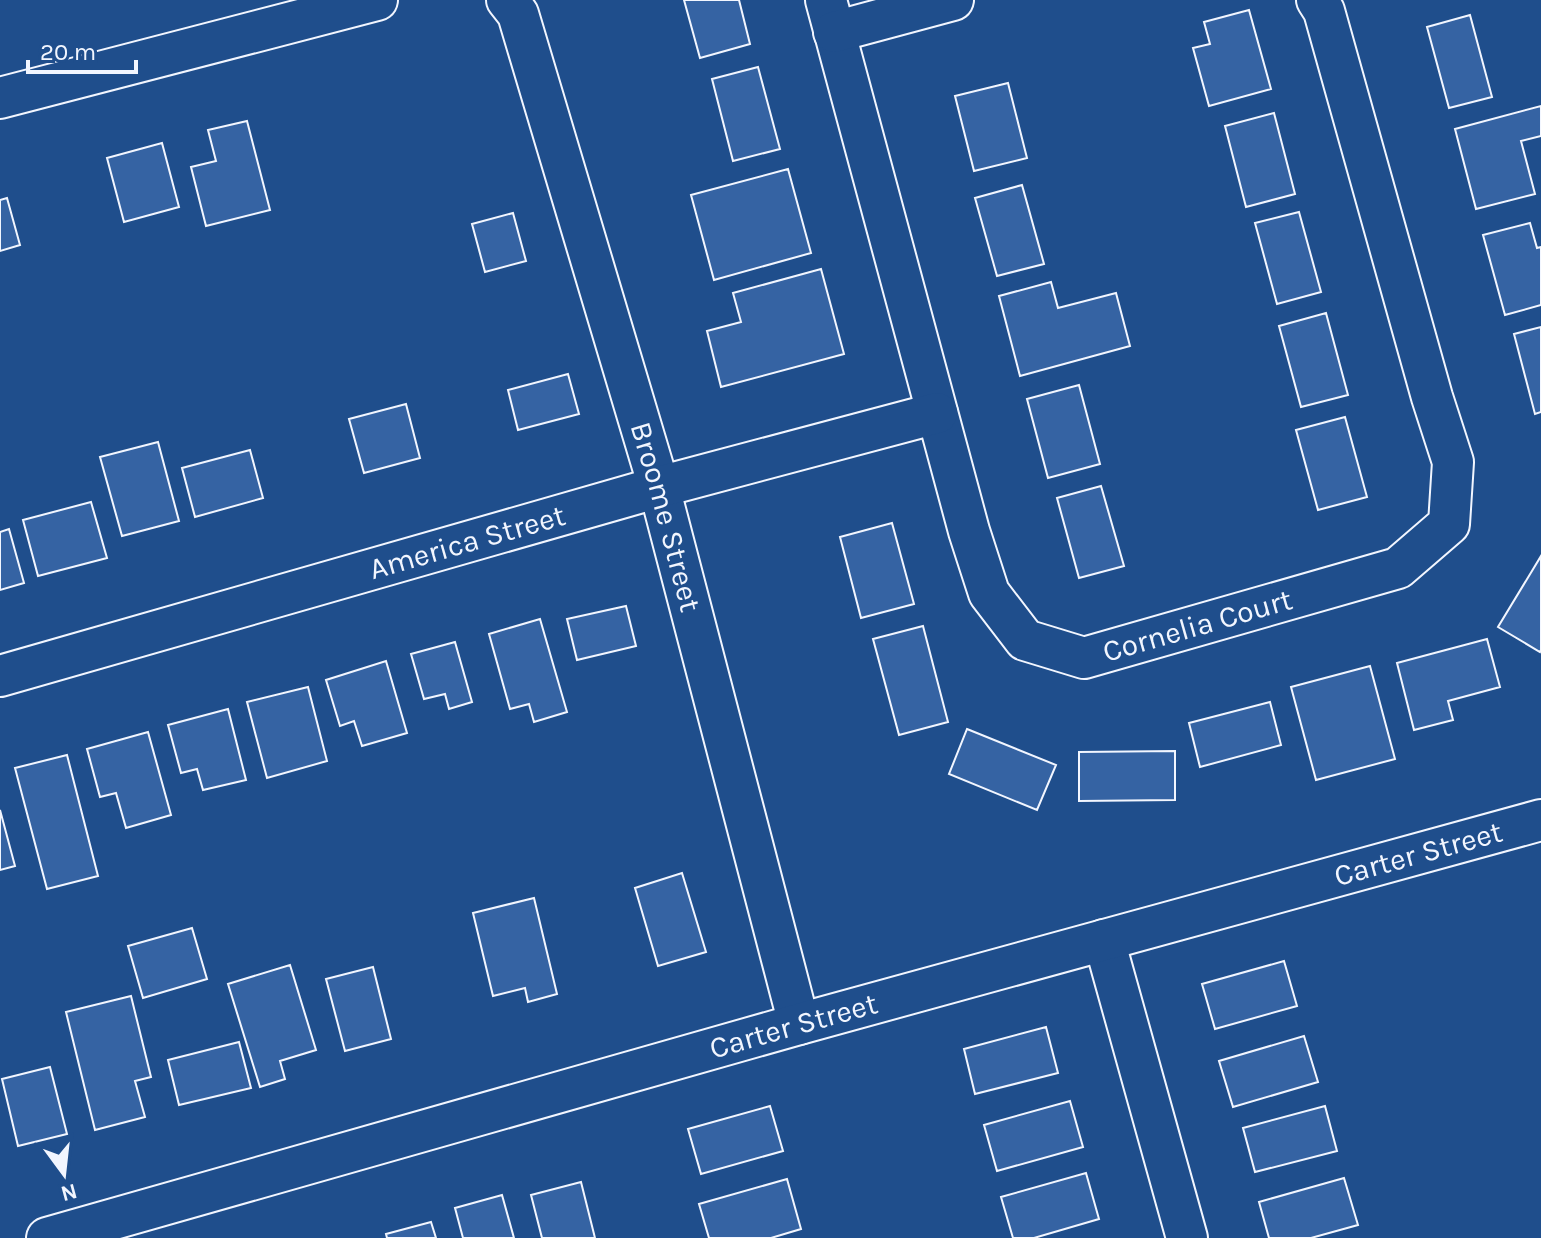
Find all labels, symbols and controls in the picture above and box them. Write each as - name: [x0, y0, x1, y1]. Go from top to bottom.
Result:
- scale bar: [28, 24, 136, 74]
- text: 20 m: [40, 38, 96, 66]
- street label: Broome Street: [623, 418, 709, 616]
- street label: America Street: [365, 497, 569, 587]
- street label: Cornelia Court: [1099, 581, 1296, 670]
- street label: Carter Street: [1330, 814, 1506, 894]
- street label: Carter Street: [705, 985, 881, 1067]
- north arrow: [24, 1134, 104, 1214]
- text: N: [58, 1178, 80, 1207]

